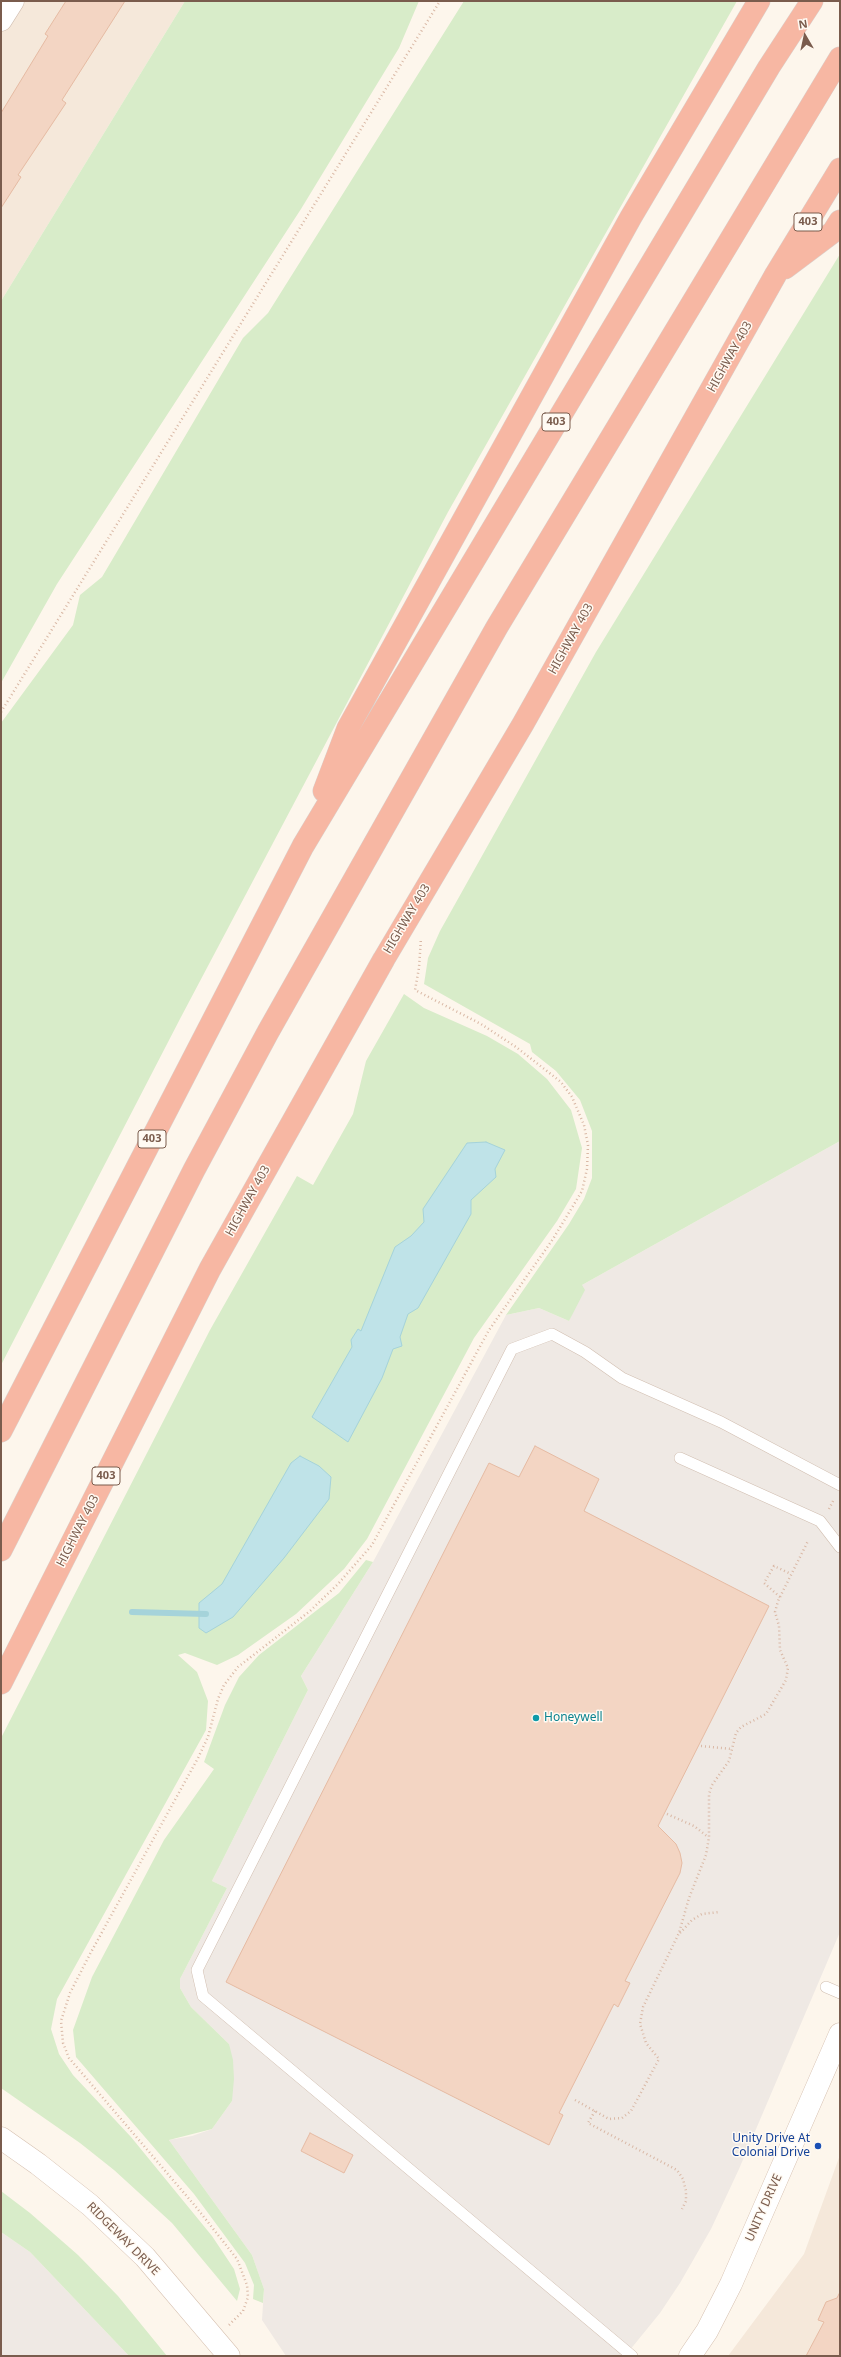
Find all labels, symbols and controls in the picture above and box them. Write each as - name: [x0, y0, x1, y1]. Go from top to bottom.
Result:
- north arrow: [785, 16, 825, 56]
- text: N: [797, 16, 809, 32]
- road number: 403: [794, 213, 822, 231]
- street label: HIGHWAY 403: [705, 319, 755, 395]
- road number: 403: [542, 413, 570, 431]
- street label: HIGHWAY 403: [546, 601, 596, 677]
- street label: HIGHWAY 403: [381, 882, 433, 956]
- road number: 403: [138, 1130, 166, 1148]
- street label: HIGHWAY 403: [223, 1163, 273, 1239]
- road number: 403: [92, 1467, 120, 1485]
- street label: HIGHWAY 403: [54, 1493, 102, 1569]
- place label: Honeywell: [544, 1711, 603, 1725]
- marker: Honeywell: [531, 1713, 541, 1723]
- place label: Unity Drive At Colonial Drive: [732, 2132, 810, 2160]
- marker: Unity Drive At Colonial Drive: [813, 2141, 823, 2151]
- street label: UNITY DRIVE: [743, 2172, 785, 2244]
- street label: RIDGEWAY DRIVE: [83, 2199, 163, 2279]

